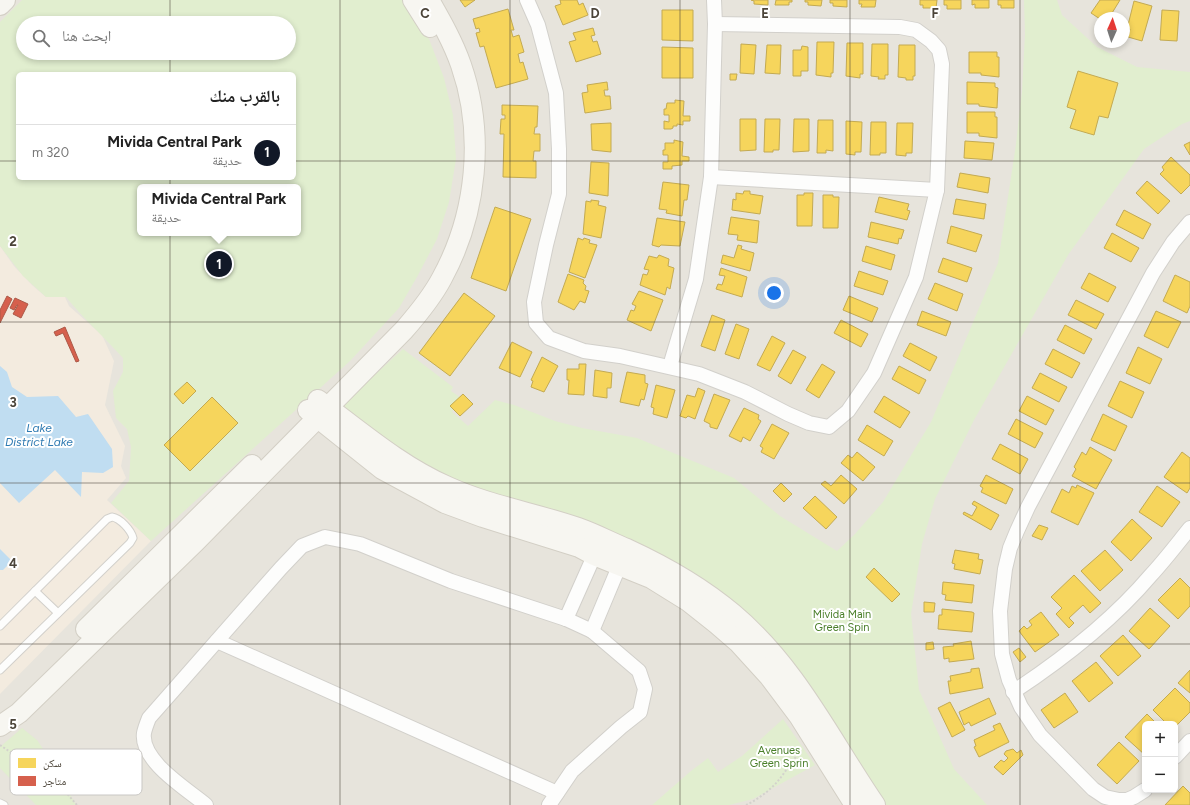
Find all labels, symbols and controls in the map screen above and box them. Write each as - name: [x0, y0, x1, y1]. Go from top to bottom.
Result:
- text: C: [420, 6, 430, 21]
- text: D: [590, 6, 600, 21]
- text: E: [761, 6, 769, 21]
- text: F: [931, 6, 939, 21]
- north arrow: [1094, 12, 1130, 48]
- search box: [16, 16, 296, 60]
- icon: search: [30, 27, 52, 49]
- text: ابحث هنا: [62, 27, 111, 45]
- text: بالقرب منك: [210, 86, 280, 106]
- text: Mivida Central Park: [107, 133, 242, 151]
- text: 320 m: [32, 145, 69, 160]
- text: 1: [264, 145, 270, 160]
- text: حديقة: [212, 153, 242, 168]
- popup: [137, 184, 301, 236]
- text: Mivida Central Park: [152, 190, 286, 208]
- text: حديقة: [152, 210, 181, 225]
- text: 2: [9, 234, 17, 249]
- pin: 1: [206, 249, 232, 279]
- your location: [764, 283, 784, 303]
- text: 3: [9, 395, 17, 410]
- water label: Lake District Lake: [5, 421, 73, 449]
- text: 4: [9, 556, 17, 571]
- park label: Mivida Main Green Spin: [813, 608, 871, 634]
- text: 5: [9, 717, 17, 732]
- map controls: [1142, 721, 1178, 793]
- button: +: [1142, 721, 1178, 757]
- park label: Avenues Green Sprin: [750, 744, 808, 770]
- legend: [10, 749, 142, 795]
- text: سكن: [43, 757, 62, 770]
- button: −: [1142, 757, 1178, 793]
- text: متاجر: [42, 775, 66, 788]

